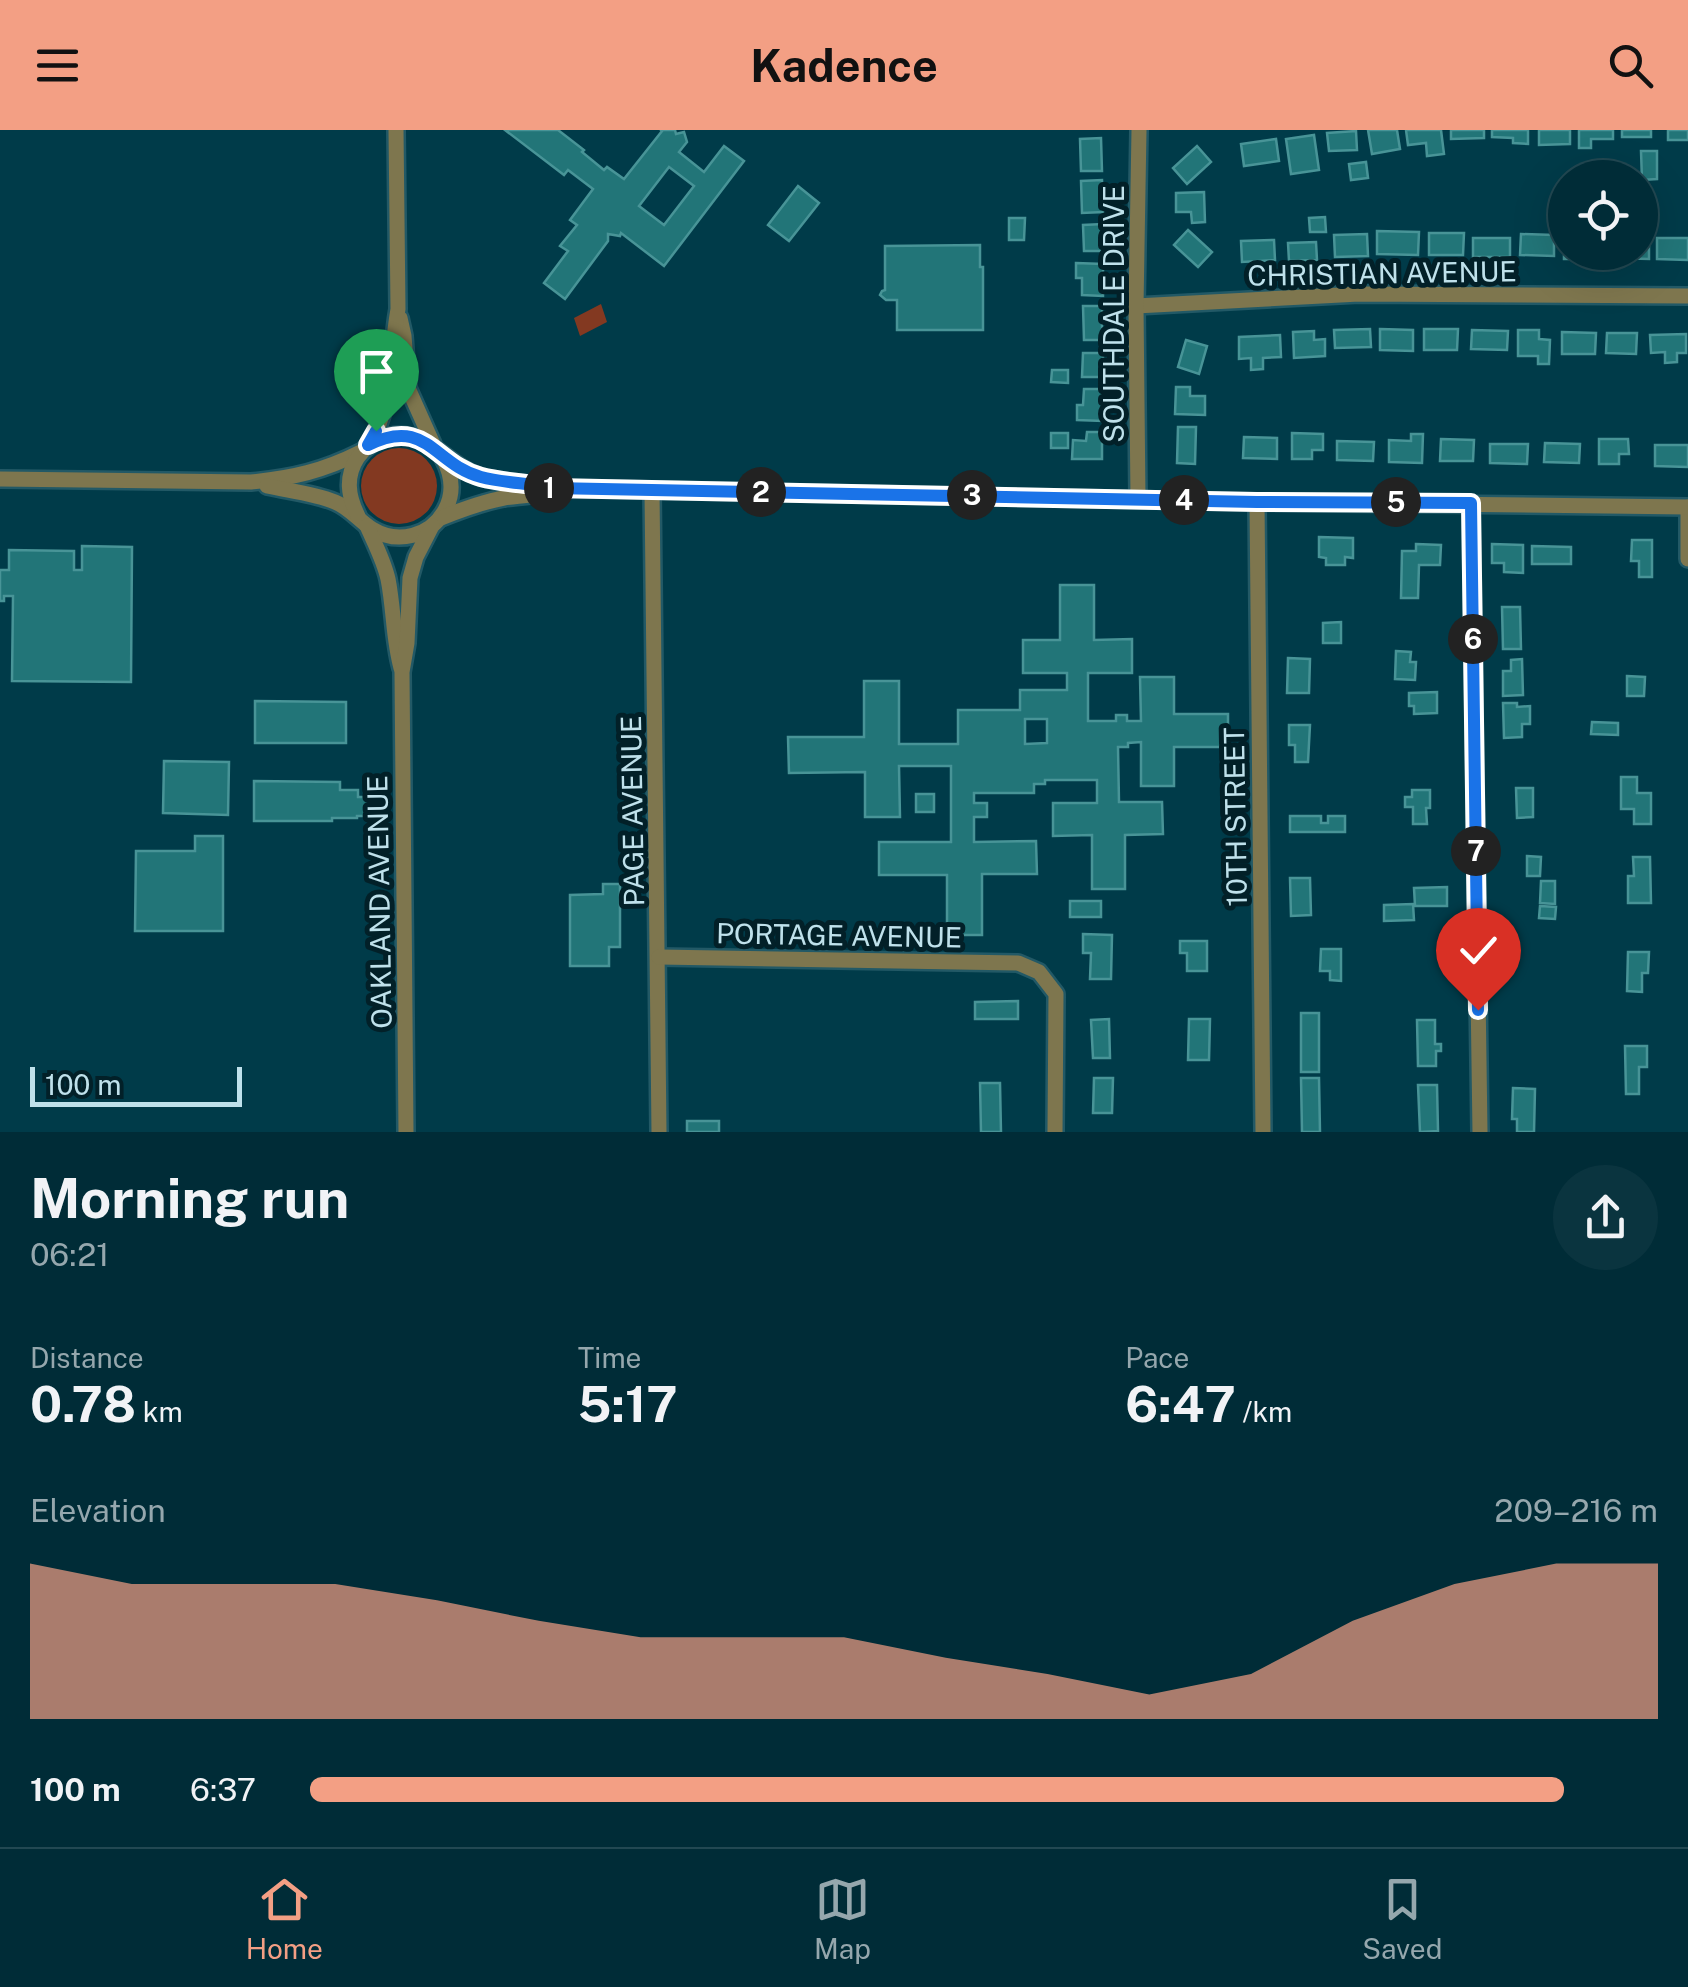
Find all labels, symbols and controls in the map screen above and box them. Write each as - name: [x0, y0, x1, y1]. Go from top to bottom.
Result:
- icon: menu: [30, 38, 85, 93]
- icon: search: [1603, 38, 1658, 93]
- text: Kadence: [750, 39, 938, 92]
- map controls: [1548, 160, 1658, 270]
- button: locate: [1548, 160, 1658, 270]
- street label: SOUTHDALE DRIVE: [1097, 185, 1130, 443]
- street label: CHRISTIAN AVENUE: [1247, 254, 1517, 292]
- pin: [334, 329, 419, 432]
- icon: arrive: [349, 344, 404, 399]
- pin: 1: [524, 463, 574, 513]
- pin: 2: [736, 467, 786, 517]
- pin: 3: [947, 470, 997, 520]
- text: 1: [543, 471, 555, 504]
- text: 2: [752, 475, 770, 508]
- pin: 4: [1159, 475, 1209, 525]
- pin: 5: [1371, 477, 1421, 527]
- text: 3: [963, 478, 981, 511]
- text: 4: [1175, 483, 1193, 516]
- text: 5: [1387, 485, 1405, 518]
- pin: 6: [1448, 614, 1498, 664]
- text: 6: [1464, 622, 1482, 655]
- street label: PAGE AVENUE: [614, 715, 650, 907]
- street label: 10TH STREET: [1217, 727, 1253, 907]
- street label: OAKLAND AVENUE: [360, 775, 398, 1029]
- pin: 7: [1451, 826, 1501, 876]
- text: 7: [1467, 834, 1485, 867]
- pin: [1436, 908, 1521, 1011]
- street label: PORTAGE AVENUE: [716, 916, 962, 954]
- icon: check: [1451, 923, 1506, 978]
- scale bar: [30, 1062, 242, 1106]
- text: 100 m: [45, 1068, 122, 1101]
- button: share: [1553, 1165, 1658, 1270]
- text: Morning run: [30, 1166, 349, 1230]
- text: 06:21: [30, 1236, 109, 1273]
- text: Distance: [30, 1341, 144, 1374]
- text: Time: [578, 1341, 641, 1374]
- text: Pace: [1125, 1341, 1189, 1374]
- text: 0.78: [30, 1374, 136, 1433]
- text: 5:17: [578, 1374, 678, 1433]
- text: 6:47: [1125, 1374, 1236, 1433]
- text: km: [136, 1395, 183, 1428]
- text: /km: [1236, 1395, 1292, 1428]
- text: Elevation: [30, 1492, 166, 1529]
- text: 209–216 m: [1494, 1492, 1658, 1529]
- text: 100 m: [30, 1771, 121, 1808]
- text: 6:37: [190, 1771, 256, 1808]
- tab: Home: [246, 1872, 323, 1965]
- tab: Map: [814, 1872, 871, 1965]
- tab: Saved: [1362, 1872, 1442, 1965]

